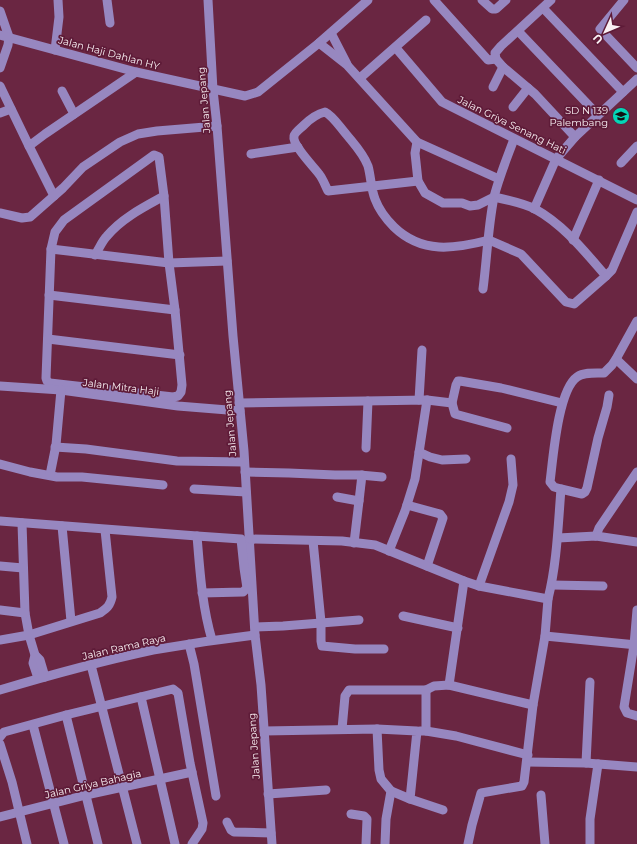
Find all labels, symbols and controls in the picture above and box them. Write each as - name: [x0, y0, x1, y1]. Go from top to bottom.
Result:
- north arrow: [585, 12, 625, 52]
- text: U: [590, 31, 606, 47]
- street label: Jalan Haji Dahlan HY: [56, 33, 162, 73]
- street label: Jalan Jepang: [195, 66, 213, 135]
- street label: Jalan Griya Senang Hati: [455, 93, 568, 157]
- place label: SD N 139 Palembang: [549, 104, 608, 129]
- school or university icon: SD N 139 Palembang: [611, 106, 631, 126]
- street label: Jalan Mitra Haji: [81, 376, 160, 398]
- street label: Jalan Jepang: [221, 389, 239, 458]
- street label: Jalan Rama Raya: [80, 631, 167, 663]
- street label: Jalan Jepang: [245, 713, 263, 780]
- street label: Jalan Griya Bahagia: [43, 767, 142, 802]

